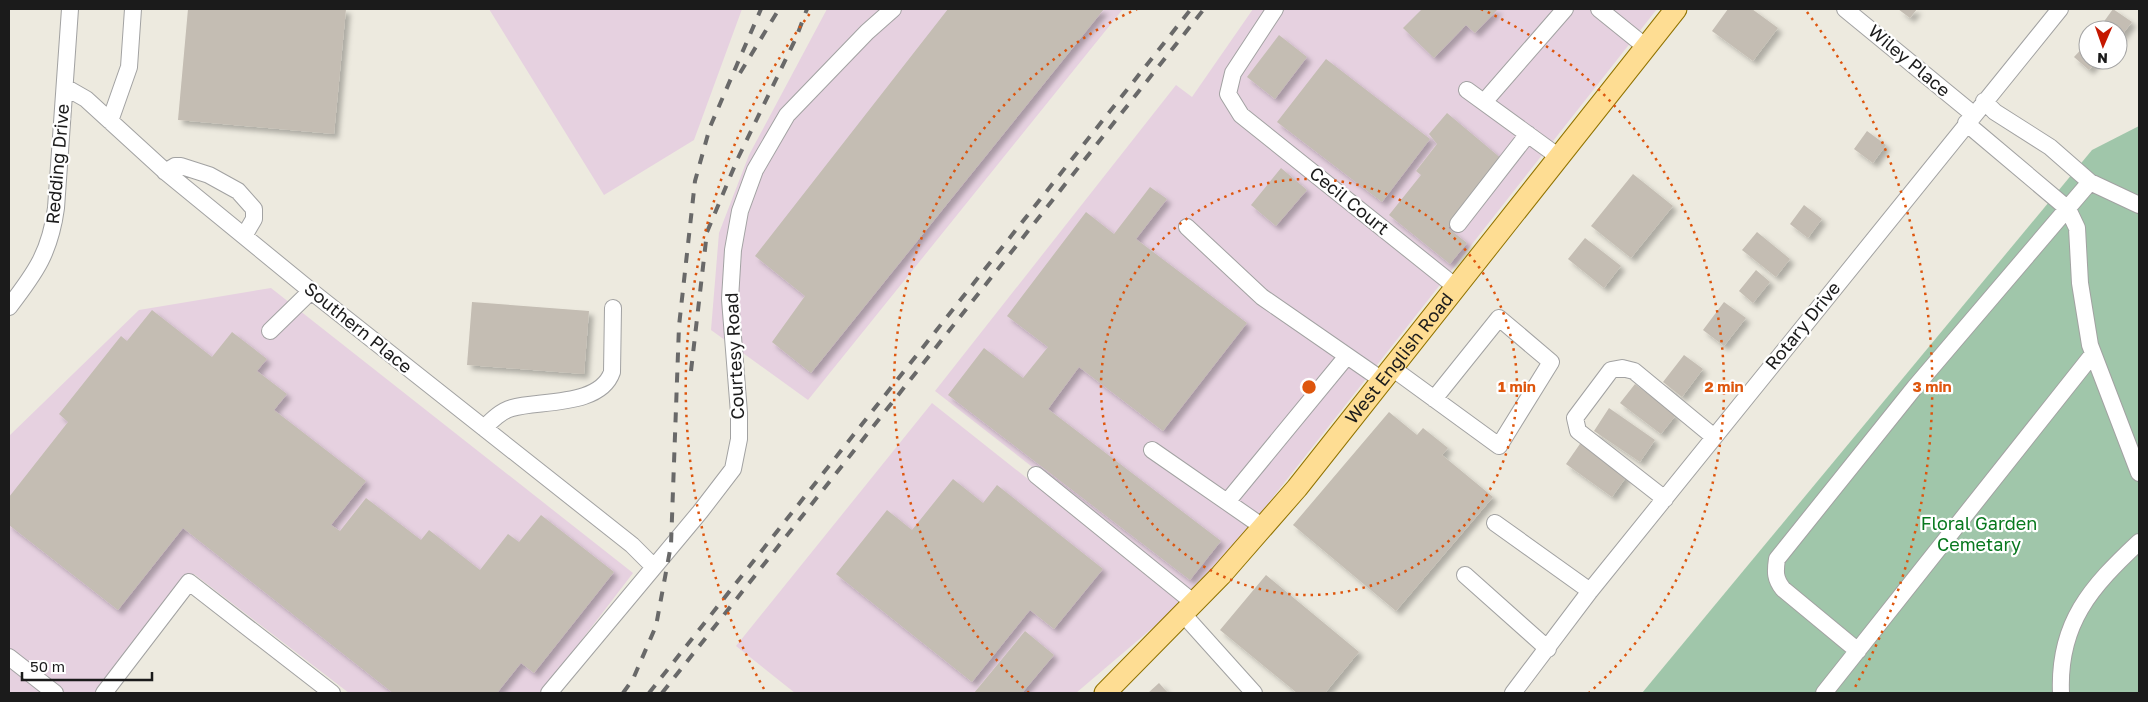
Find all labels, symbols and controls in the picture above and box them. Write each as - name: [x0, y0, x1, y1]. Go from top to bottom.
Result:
- street label: Wiley Place: [1864, 20, 1955, 101]
- north arrow: [2078, 20, 2128, 70]
- text: N: [2097, 50, 2108, 67]
- street label: Redding Drive: [41, 103, 73, 225]
- street label: Cecil Court: [1305, 161, 1394, 239]
- street label: Southern Place: [300, 277, 417, 377]
- street label: Rotary Drive: [1760, 277, 1844, 374]
- street label: West English Road: [1340, 288, 1457, 428]
- street label: Courtesy Road: [720, 292, 748, 420]
- text: 1 min: [1498, 377, 1536, 395]
- text: 2 min: [1704, 377, 1744, 395]
- text: 3 min: [1912, 377, 1952, 395]
- centre of rings: [1300, 378, 1318, 396]
- park label: Floral Garden Cemetary: [1921, 512, 2037, 555]
- scale bar: [22, 650, 152, 682]
- text: 50 m: [30, 657, 65, 675]

